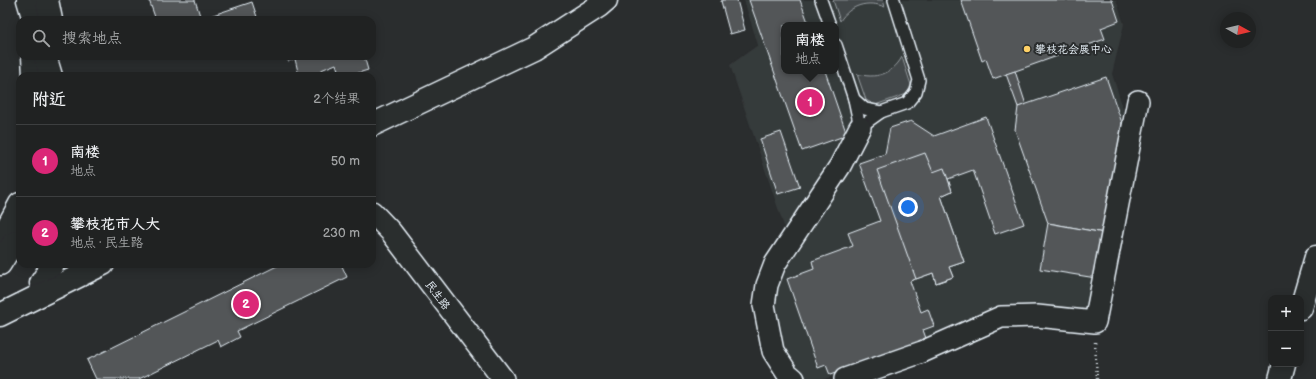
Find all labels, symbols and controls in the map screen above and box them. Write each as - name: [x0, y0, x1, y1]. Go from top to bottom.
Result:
- north arrow: [1220, 12, 1256, 48]
- search box: [16, 16, 376, 60]
- popup: [781, 22, 839, 74]
- icon: search: [30, 27, 52, 49]
- text: 搜索地点: [62, 29, 122, 48]
- text: 南楼: [795, 31, 825, 50]
- place label: 攀枝花会展中心: [1035, 43, 1112, 56]
- marker: 攀枝花会展中心: [1022, 44, 1032, 54]
- text: 地点: [795, 51, 821, 67]
- pin: 1: [797, 87, 823, 117]
- text: 附近: [32, 90, 66, 110]
- text: 2个结果: [313, 91, 360, 107]
- text: 南楼: [70, 143, 100, 162]
- text: 1: [42, 153, 48, 169]
- text: 50 m: [331, 153, 360, 169]
- text: 地点: [70, 163, 96, 179]
- your location: [898, 197, 918, 217]
- text: 攀枝花市人大: [70, 215, 160, 234]
- text: 2: [41, 225, 49, 241]
- text: 230 m: [323, 225, 360, 241]
- text: 地点 · 民生路: [70, 235, 143, 251]
- street label: 民生路: [422, 278, 453, 312]
- pin: 2: [233, 289, 259, 319]
- map controls: [1268, 295, 1304, 367]
- button: +: [1268, 295, 1304, 331]
- button: −: [1268, 331, 1304, 367]

